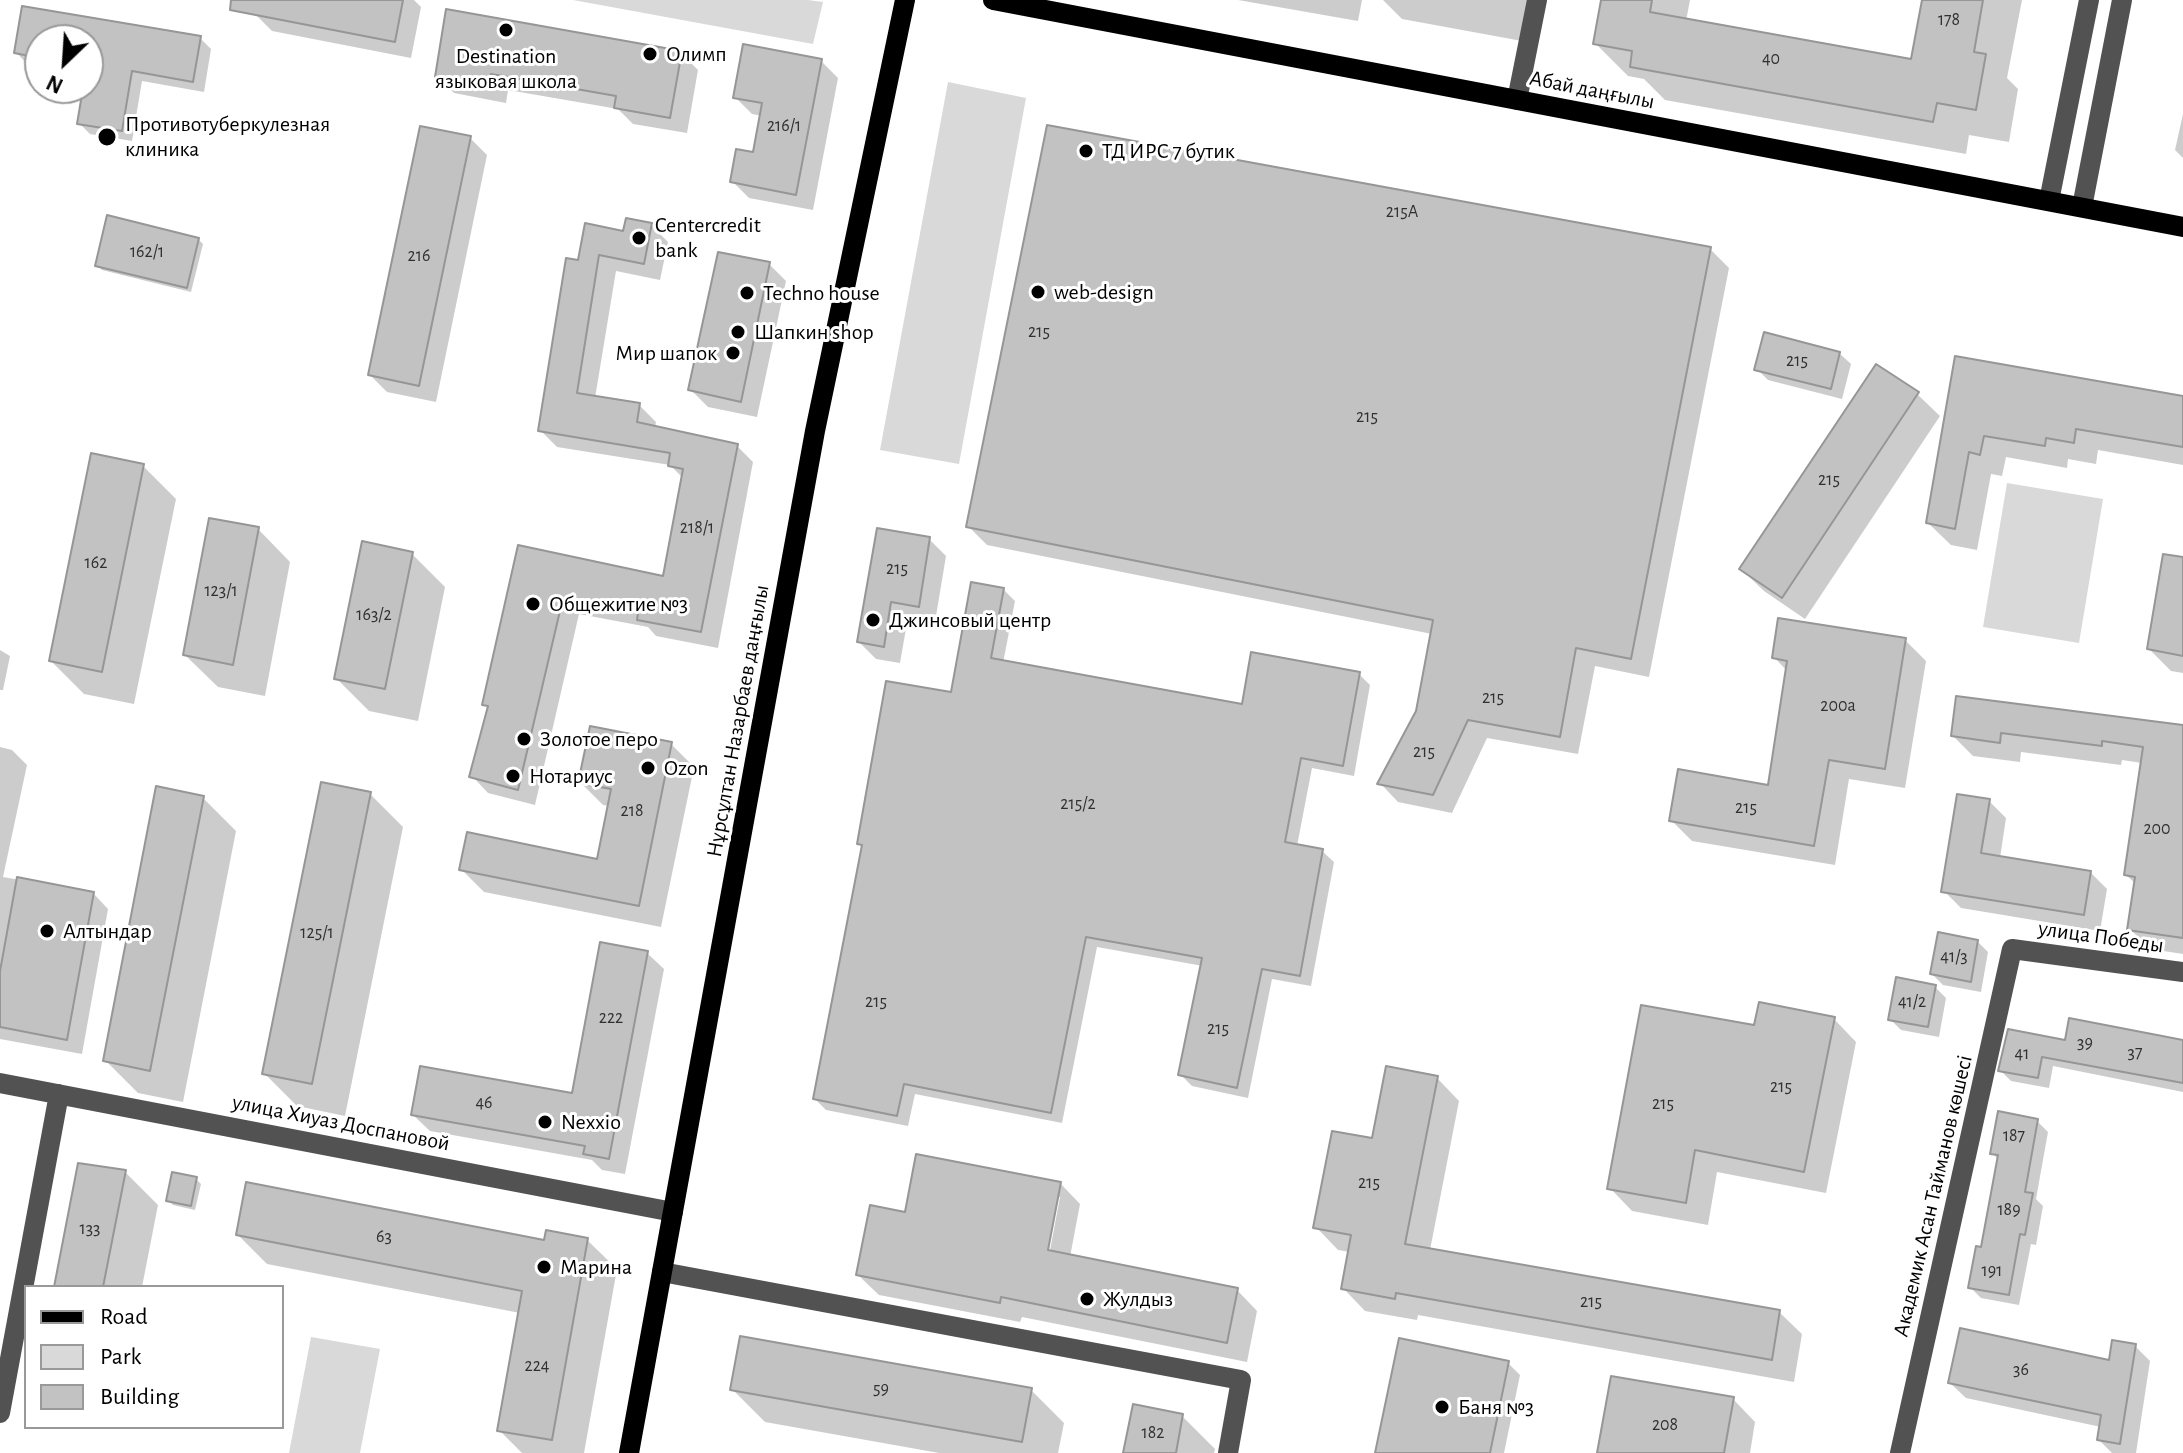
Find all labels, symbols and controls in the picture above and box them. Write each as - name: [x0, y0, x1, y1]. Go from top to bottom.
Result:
- house number: 178: [1938, 9, 1960, 31]
- marker: Destination языковая школа: [497, 21, 515, 39]
- north arrow: [24, 24, 104, 104]
- place label: Олимп: [666, 41, 727, 67]
- place label: Destination языковая школа: [435, 43, 577, 94]
- marker: Олимп: [641, 45, 659, 63]
- house number: 40: [1762, 48, 1780, 70]
- street label: Абай даңғылы: [1527, 65, 1657, 115]
- text: N: [43, 71, 66, 97]
- place label: Противотуберкулезная клиника: [125, 111, 330, 162]
- house number: 216/1: [767, 115, 801, 137]
- marker: Противотуберкулезная клиника: [96, 126, 118, 148]
- place label: ТД ИРС 7 бутик: [1102, 138, 1235, 164]
- marker: ТД ИРС 7 бутик: [1077, 142, 1095, 160]
- house number: 215А: [1386, 201, 1418, 223]
- place label: Centercredit bank: [655, 212, 761, 264]
- marker: Centercredit bank: [630, 229, 648, 247]
- house number: 162/1: [130, 241, 164, 263]
- house number: 216: [408, 245, 430, 267]
- place label: web-design: [1054, 279, 1154, 305]
- place label: Techno house: [763, 280, 880, 306]
- marker: web-design: [1029, 283, 1047, 301]
- marker: Techno house: [738, 284, 756, 302]
- place label: Шапкин shop: [754, 319, 874, 345]
- house number: 215: [1028, 321, 1050, 343]
- marker: Шапкин shop: [729, 323, 747, 341]
- place label: Мир шапок: [615, 340, 717, 366]
- marker: Мир шапок: [724, 344, 742, 362]
- house number: 215: [1786, 350, 1808, 372]
- house number: 215: [1356, 406, 1378, 428]
- house number: 215: [1818, 469, 1840, 491]
- house number: 218/1: [680, 517, 714, 539]
- house number: 162: [85, 552, 107, 574]
- house number: 215: [886, 558, 908, 580]
- house number: 123/1: [204, 580, 238, 602]
- street label: Нұрсұлтан Назарбаев даңғылы: [701, 583, 775, 859]
- place label: Общежитие №3: [549, 591, 688, 617]
- marker: Общежитие №3: [524, 595, 542, 613]
- house number: 163/2: [356, 604, 392, 626]
- place label: Джинсовый центр: [889, 607, 1051, 633]
- marker: Джинсовый центр: [864, 611, 882, 629]
- house number: 215: [1482, 687, 1504, 709]
- house number: 200а: [1820, 695, 1856, 717]
- place label: Золотое перо: [540, 726, 658, 752]
- marker: Золотое перо: [515, 730, 533, 748]
- house number: 215: [1413, 741, 1435, 763]
- place label: Ozon: [664, 755, 709, 781]
- marker: Ozon: [639, 759, 657, 777]
- place label: Нотариус: [529, 763, 613, 789]
- marker: Нотариус: [504, 767, 522, 785]
- house number: 215/2: [1060, 793, 1096, 815]
- house number: 215: [1735, 797, 1757, 819]
- house number: 218: [621, 800, 643, 822]
- house number: 200: [2143, 818, 2171, 840]
- street label: улица Победы: [2037, 915, 2165, 959]
- place label: Алтындар: [63, 918, 152, 944]
- marker: Алтындар: [38, 922, 56, 940]
- house number: 125/1: [300, 922, 334, 944]
- house number: 41/3: [1940, 946, 1968, 968]
- house number: 215: [865, 991, 887, 1013]
- house number: 41/2: [1898, 991, 1926, 1013]
- house number: 222: [599, 1007, 623, 1029]
- house number: 215: [1207, 1018, 1229, 1040]
- house number: 39: [2077, 1032, 2093, 1054]
- house number: 37: [2128, 1042, 2142, 1064]
- house number: 41: [2015, 1043, 2029, 1065]
- street label: Академик Асан Тайманов көшесі: [1888, 1053, 1978, 1339]
- house number: 215: [1770, 1076, 1792, 1098]
- street label: улица Хиуаз Доспановой: [230, 1089, 452, 1157]
- house number: 46: [475, 1092, 493, 1114]
- house number: 215: [1652, 1093, 1674, 1115]
- place label: Nexxio: [561, 1109, 621, 1135]
- marker: Nexxio: [536, 1113, 554, 1131]
- house number: 187: [2003, 1125, 2025, 1147]
- house number: 215: [1358, 1172, 1380, 1194]
- house number: 189: [1997, 1199, 2021, 1221]
- house number: 133: [79, 1218, 101, 1240]
- house number: 63: [376, 1226, 392, 1248]
- place label: Марина: [560, 1254, 632, 1280]
- marker: Марина: [535, 1258, 553, 1276]
- house number: 191: [1982, 1260, 2002, 1282]
- legend: [24, 1285, 284, 1429]
- place label: Жулдыз: [1103, 1286, 1173, 1312]
- marker: Жулдыз: [1078, 1290, 1096, 1308]
- house number: 215: [1580, 1291, 1602, 1313]
- text: Road: [100, 1305, 148, 1329]
- text: Park: [100, 1345, 141, 1369]
- house number: 224: [524, 1355, 550, 1377]
- house number: 36: [2013, 1359, 2029, 1381]
- house number: 59: [873, 1378, 889, 1400]
- text: Building: [100, 1385, 179, 1409]
- place label: Баня №3: [1458, 1394, 1534, 1420]
- marker: Баня №3: [1433, 1398, 1451, 1416]
- house number: 208: [1652, 1414, 1678, 1436]
- house number: 182: [1142, 1422, 1164, 1444]

